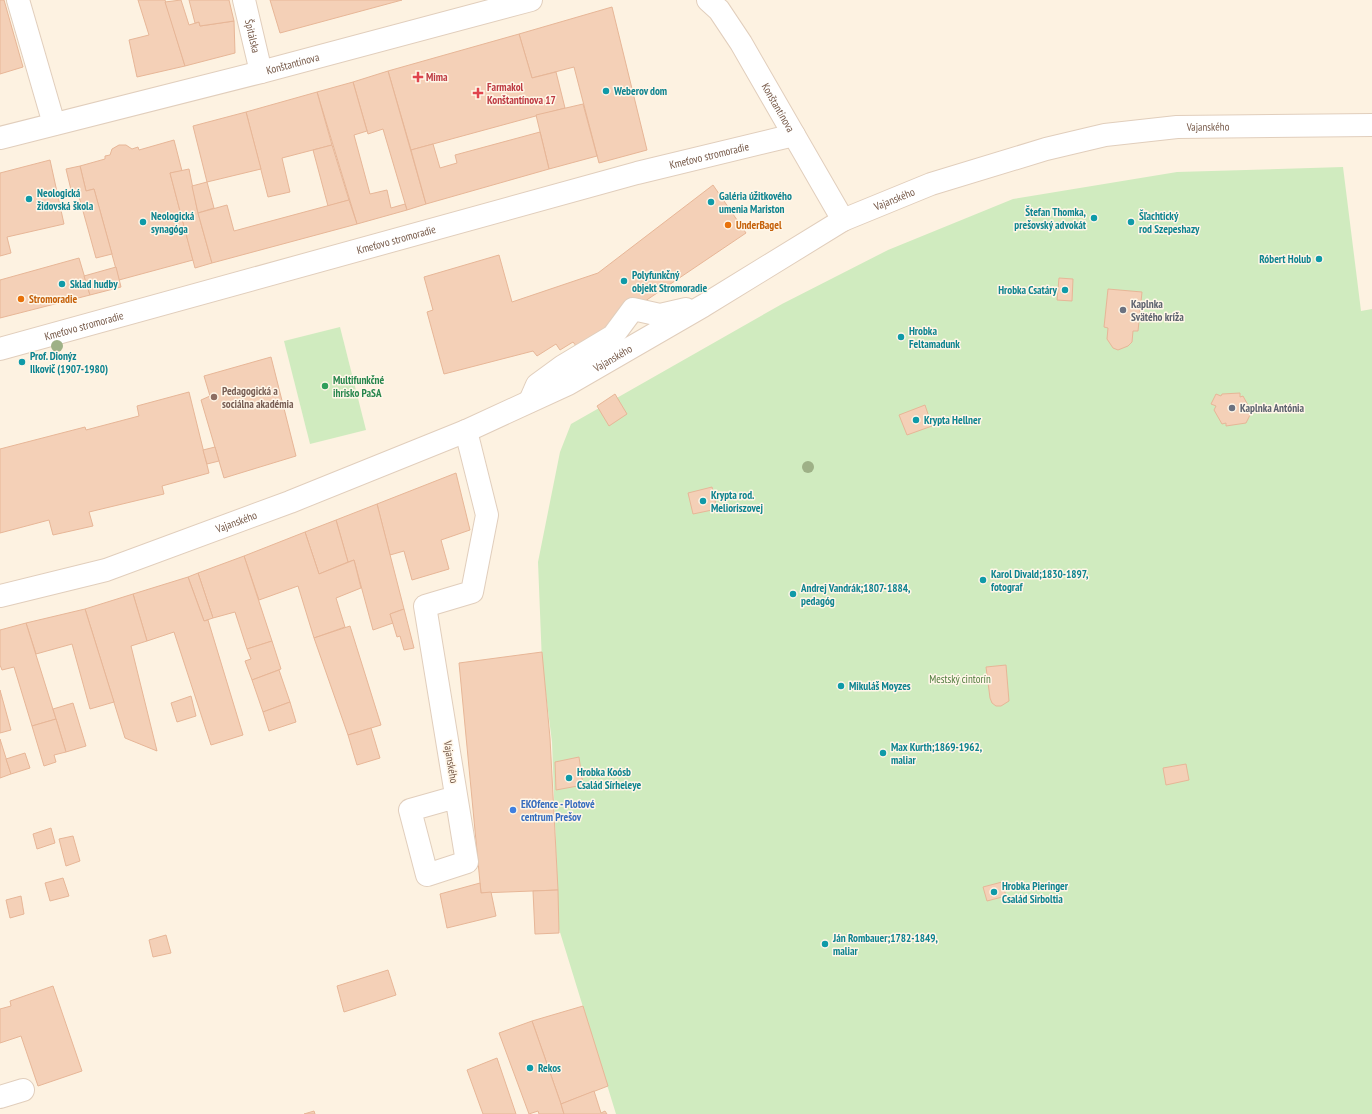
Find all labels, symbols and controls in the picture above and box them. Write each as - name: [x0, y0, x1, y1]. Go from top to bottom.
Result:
- street label: Špitálska: [242, 18, 263, 54]
- street label: Konštantínova: [265, 50, 321, 77]
- place label: Mima: [426, 70, 448, 84]
- marker: Mima: [413, 72, 423, 82]
- place label: Farmakol Konštantínova 17: [487, 80, 556, 107]
- street label: Konštantínova: [759, 81, 798, 135]
- place label: Weberov dom: [613, 84, 667, 98]
- marker: Weberov dom: [601, 86, 611, 96]
- marker: Farmakol Konštantínova 17: [472, 87, 484, 99]
- street label: Vajanského: [1186, 119, 1230, 134]
- street label: Kmeťovo stromoradie: [668, 139, 751, 172]
- street label: Vajanského: [871, 184, 917, 214]
- place label: Neologická židovská škola: [37, 186, 94, 213]
- place label: Galéria úžitkového umenia Mariston: [719, 189, 792, 216]
- marker: Neologická židovská škola: [24, 194, 34, 204]
- marker: Galéria úžitkového umenia Mariston: [706, 197, 716, 207]
- place label: Štefan Thomka, prešovský advokát: [1014, 205, 1087, 232]
- place label: Neologická synagóga: [151, 209, 195, 236]
- place label: Šľachtický rod Szepeshazy: [1139, 209, 1200, 236]
- marker: Štefan Thomka, prešovský advokát: [1089, 213, 1099, 223]
- marker: Neologická synagóga: [138, 217, 148, 227]
- marker: Šľachtický rod Szepeshazy: [1126, 217, 1136, 227]
- place label: UnderBagel: [736, 218, 782, 232]
- marker: UnderBagel: [723, 220, 733, 230]
- street label: Kmeťovo stromoradie: [355, 222, 438, 257]
- place label: Róbert Holub: [1259, 252, 1311, 266]
- marker: Róbert Holub: [1314, 254, 1324, 264]
- place label: Polyfunkčný objekt Stromoradie: [632, 268, 707, 295]
- marker: Polyfunkčný objekt Stromoradie: [619, 276, 629, 286]
- place label: Sklad hudby: [70, 277, 118, 291]
- marker: Sklad hudby: [57, 279, 67, 289]
- place label: Hrobka Csatáry: [998, 283, 1058, 297]
- marker: Hrobka Csatáry: [1060, 285, 1070, 295]
- place label: Stromoradie: [29, 292, 77, 306]
- marker: Stromoradie: [16, 294, 26, 304]
- place label: Kaplnka Svätého kríža: [1131, 297, 1184, 324]
- marker: Kaplnka Svätého kríža: [1118, 305, 1128, 315]
- street label: Kmeťovo stromoradie: [43, 308, 125, 343]
- place label: Hrobka Feltamadunk: [909, 324, 960, 351]
- marker: Hrobka Feltamadunk: [896, 332, 906, 342]
- street label: Vajanského: [590, 341, 635, 375]
- place label: Prof. Dionýz Ilkovič (1907-1980): [30, 349, 108, 376]
- marker: Prof. Dionýz Ilkovič (1907-1980): [17, 357, 27, 367]
- place label: Multifunkčné ihrisko PaSA: [333, 373, 385, 400]
- marker: Multifunkčné ihrisko PaSA: [320, 381, 330, 391]
- place label: Pedagogická a sociálna akadémia: [222, 384, 294, 411]
- marker: Pedagogická a sociálna akadémia: [209, 392, 219, 402]
- place label: Kaplnka Antónia: [1240, 401, 1305, 415]
- marker: Kaplnka Antónia: [1227, 403, 1237, 413]
- place label: Krypta Hellner: [924, 413, 982, 427]
- marker: Krypta Hellner: [911, 415, 921, 425]
- place label: Krypta rod. Melioriszovej: [711, 488, 764, 515]
- marker: Krypta rod. Melioriszovej: [698, 496, 708, 506]
- street label: Vajanského: [213, 508, 259, 536]
- place label: Karol Divald;1830-1897, fotograf: [991, 567, 1088, 594]
- marker: Karol Divald;1830-1897, fotograf: [978, 575, 988, 585]
- place label: Andrej Vandrák;1807-1884, pedagóg: [800, 581, 910, 608]
- marker: Andrej Vandrák;1807-1884, pedagóg: [788, 589, 798, 599]
- park label: Mestský cintorín: [929, 672, 991, 686]
- place label: Mikuláš Moyzes: [849, 679, 911, 693]
- marker: Mikuláš Moyzes: [836, 681, 846, 691]
- street label: Vajanského: [441, 739, 461, 784]
- place label: Max Kurth;1869-1962, maliar: [891, 740, 982, 767]
- marker: Max Kurth;1869-1962, maliar: [878, 748, 888, 758]
- place label: Hrobka Koósb Család Sírheleye: [577, 765, 641, 792]
- marker: Hrobka Koósb Család Sírheleye: [564, 773, 574, 783]
- place label: EKOfence - Plotové centrum Prešov: [521, 797, 595, 824]
- marker: EKOfence - Plotové centrum Prešov: [508, 805, 518, 815]
- place label: Hrobka Pieringer Család Sirboltia: [1002, 879, 1069, 906]
- marker: Hrobka Pieringer Család Sirboltia: [989, 887, 999, 897]
- place label: Ján Rombauer;1782-1849, maliar: [832, 931, 938, 958]
- marker: Ján Rombauer;1782-1849, maliar: [820, 939, 830, 949]
- place label: Rekos: [538, 1061, 561, 1075]
- marker: Rekos: [525, 1063, 535, 1073]

